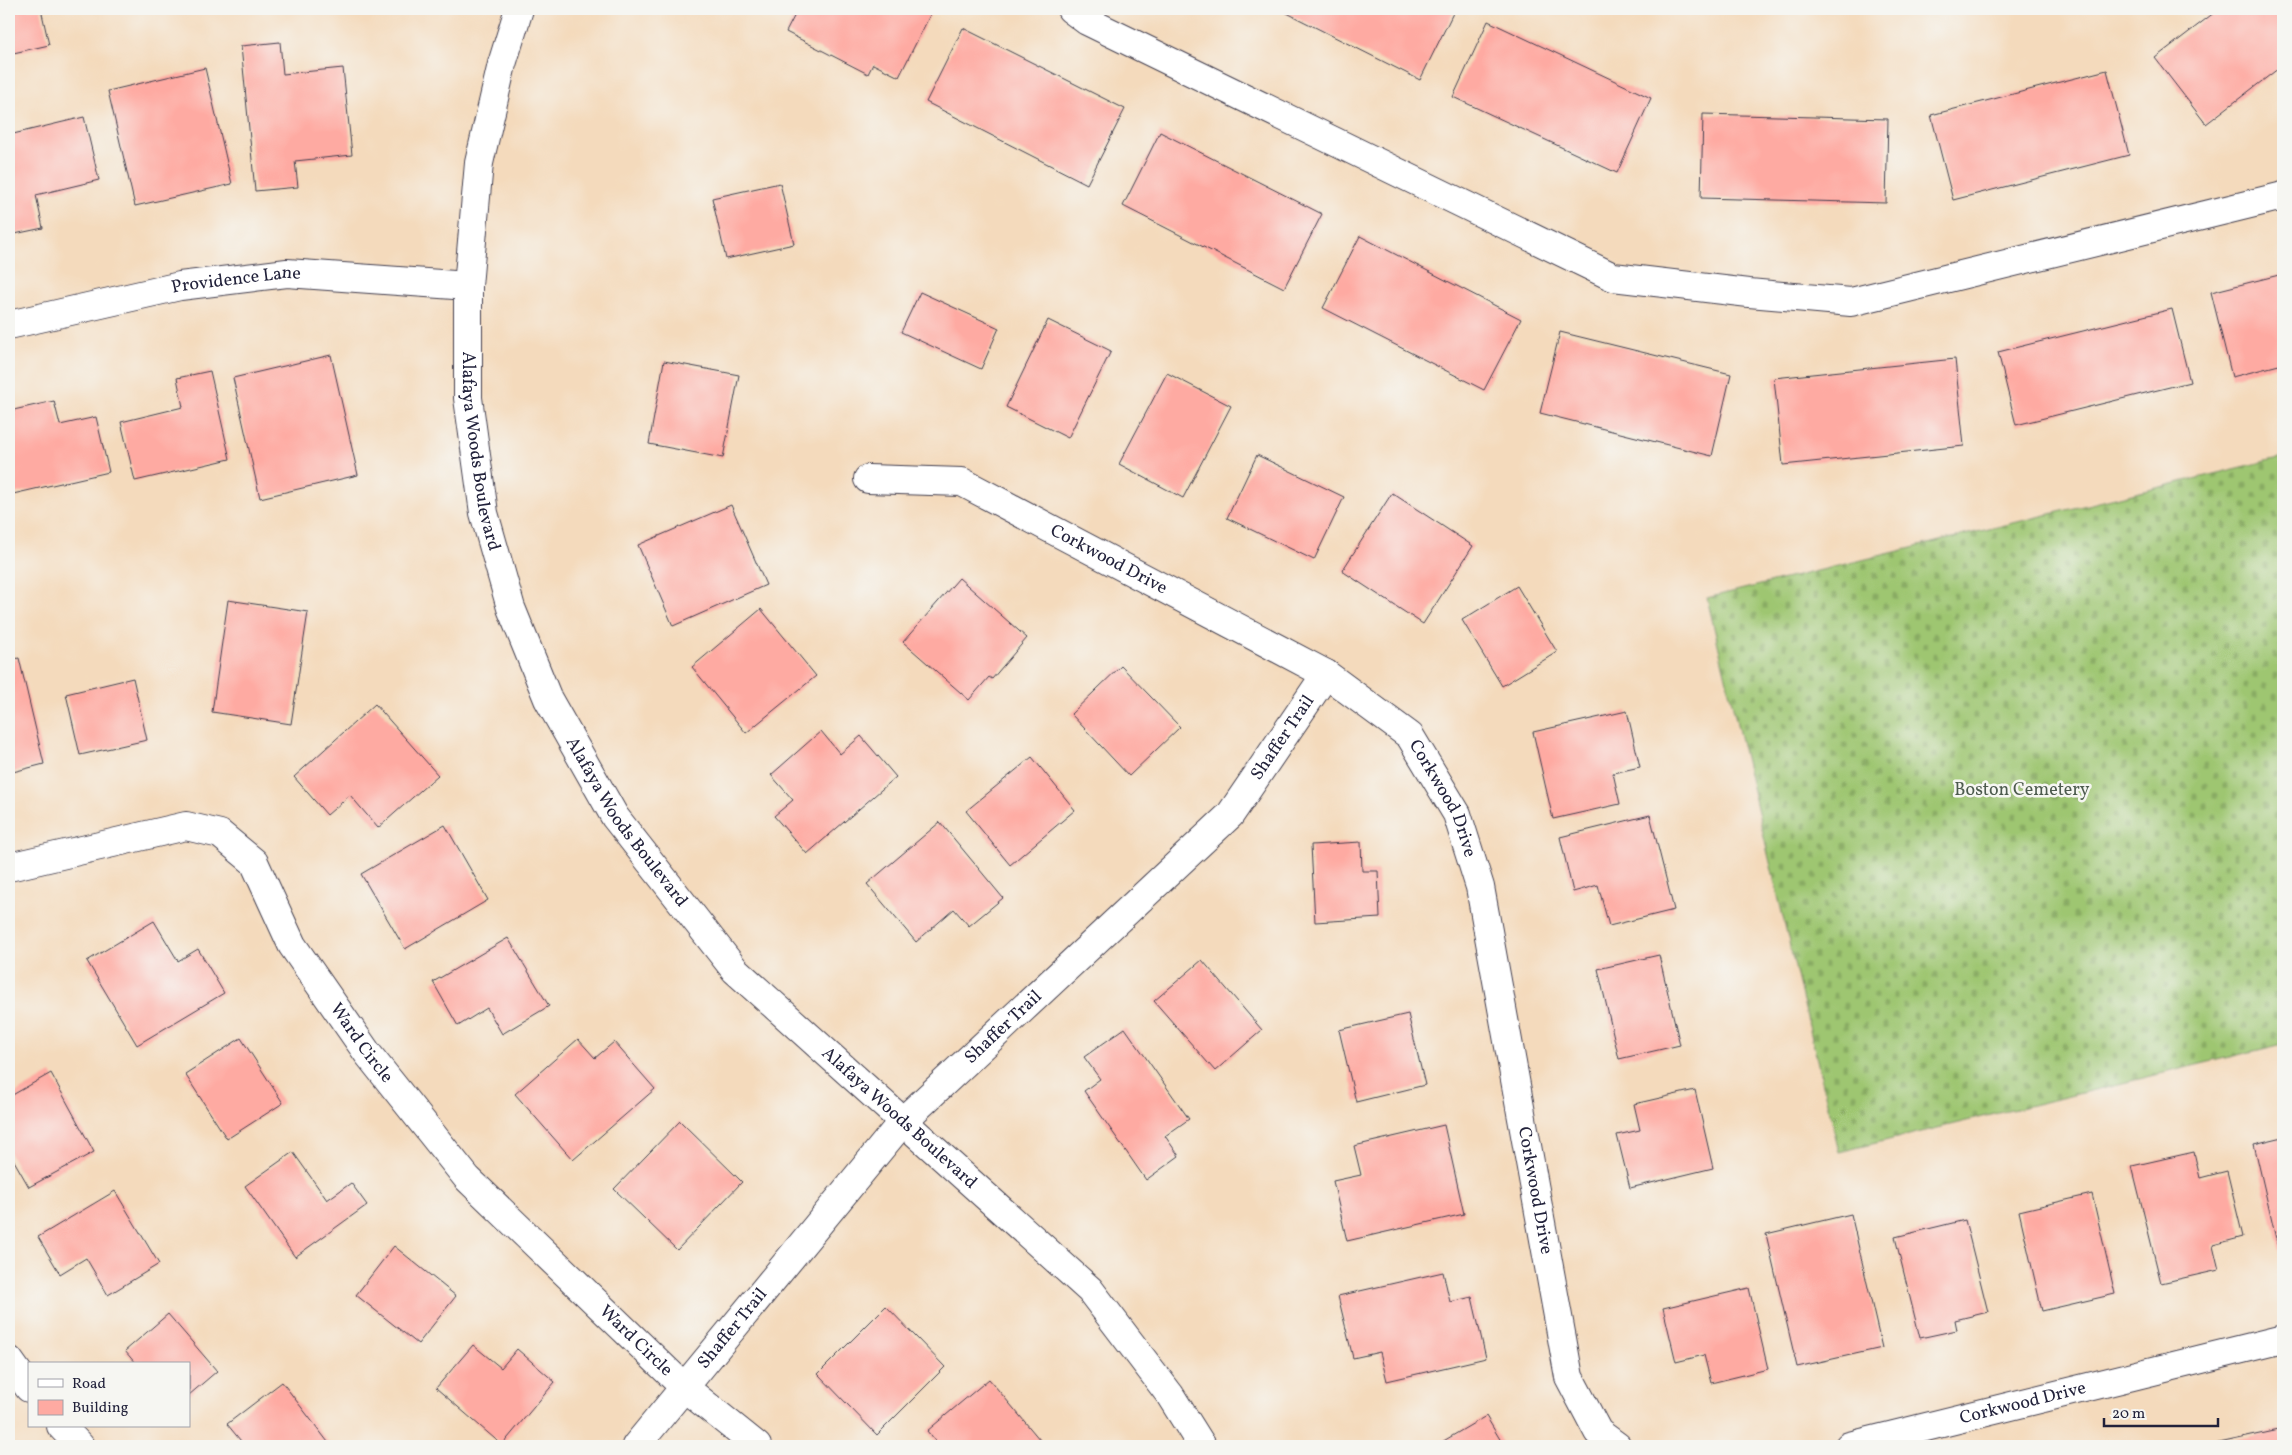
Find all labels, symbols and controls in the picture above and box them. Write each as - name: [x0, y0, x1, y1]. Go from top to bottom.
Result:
- street label: Providence Lane: [169, 260, 302, 300]
- street label: Alafaya Woods Boulevard: [455, 352, 507, 554]
- street label: Corkwood Drive: [1046, 518, 1172, 601]
- street label: Shaffer Trail: [1245, 690, 1321, 785]
- street label: Alafaya Woods Boulevard: [560, 732, 694, 912]
- street label: Corkwood Drive: [1403, 735, 1482, 860]
- park label: Boston Cemetery: [1954, 778, 2090, 803]
- street label: Shaffer Trail: [959, 985, 1048, 1070]
- street label: Ward Circle: [324, 998, 399, 1088]
- street label: Alafaya Woods Boulevard: [816, 1041, 982, 1195]
- street label: Corkwood Drive: [1511, 1125, 1559, 1256]
- street label: Shaffer Trail: [692, 1283, 773, 1374]
- street label: Ward Circle: [594, 1299, 678, 1382]
- legend: [28, 1362, 190, 1428]
- text: Road: [72, 1374, 106, 1395]
- street label: Corkwood Drive: [1957, 1376, 2089, 1431]
- scale bar: [2104, 1395, 2218, 1427]
- text: Building: [72, 1398, 129, 1419]
- text: 20 m: [2112, 1404, 2145, 1425]

